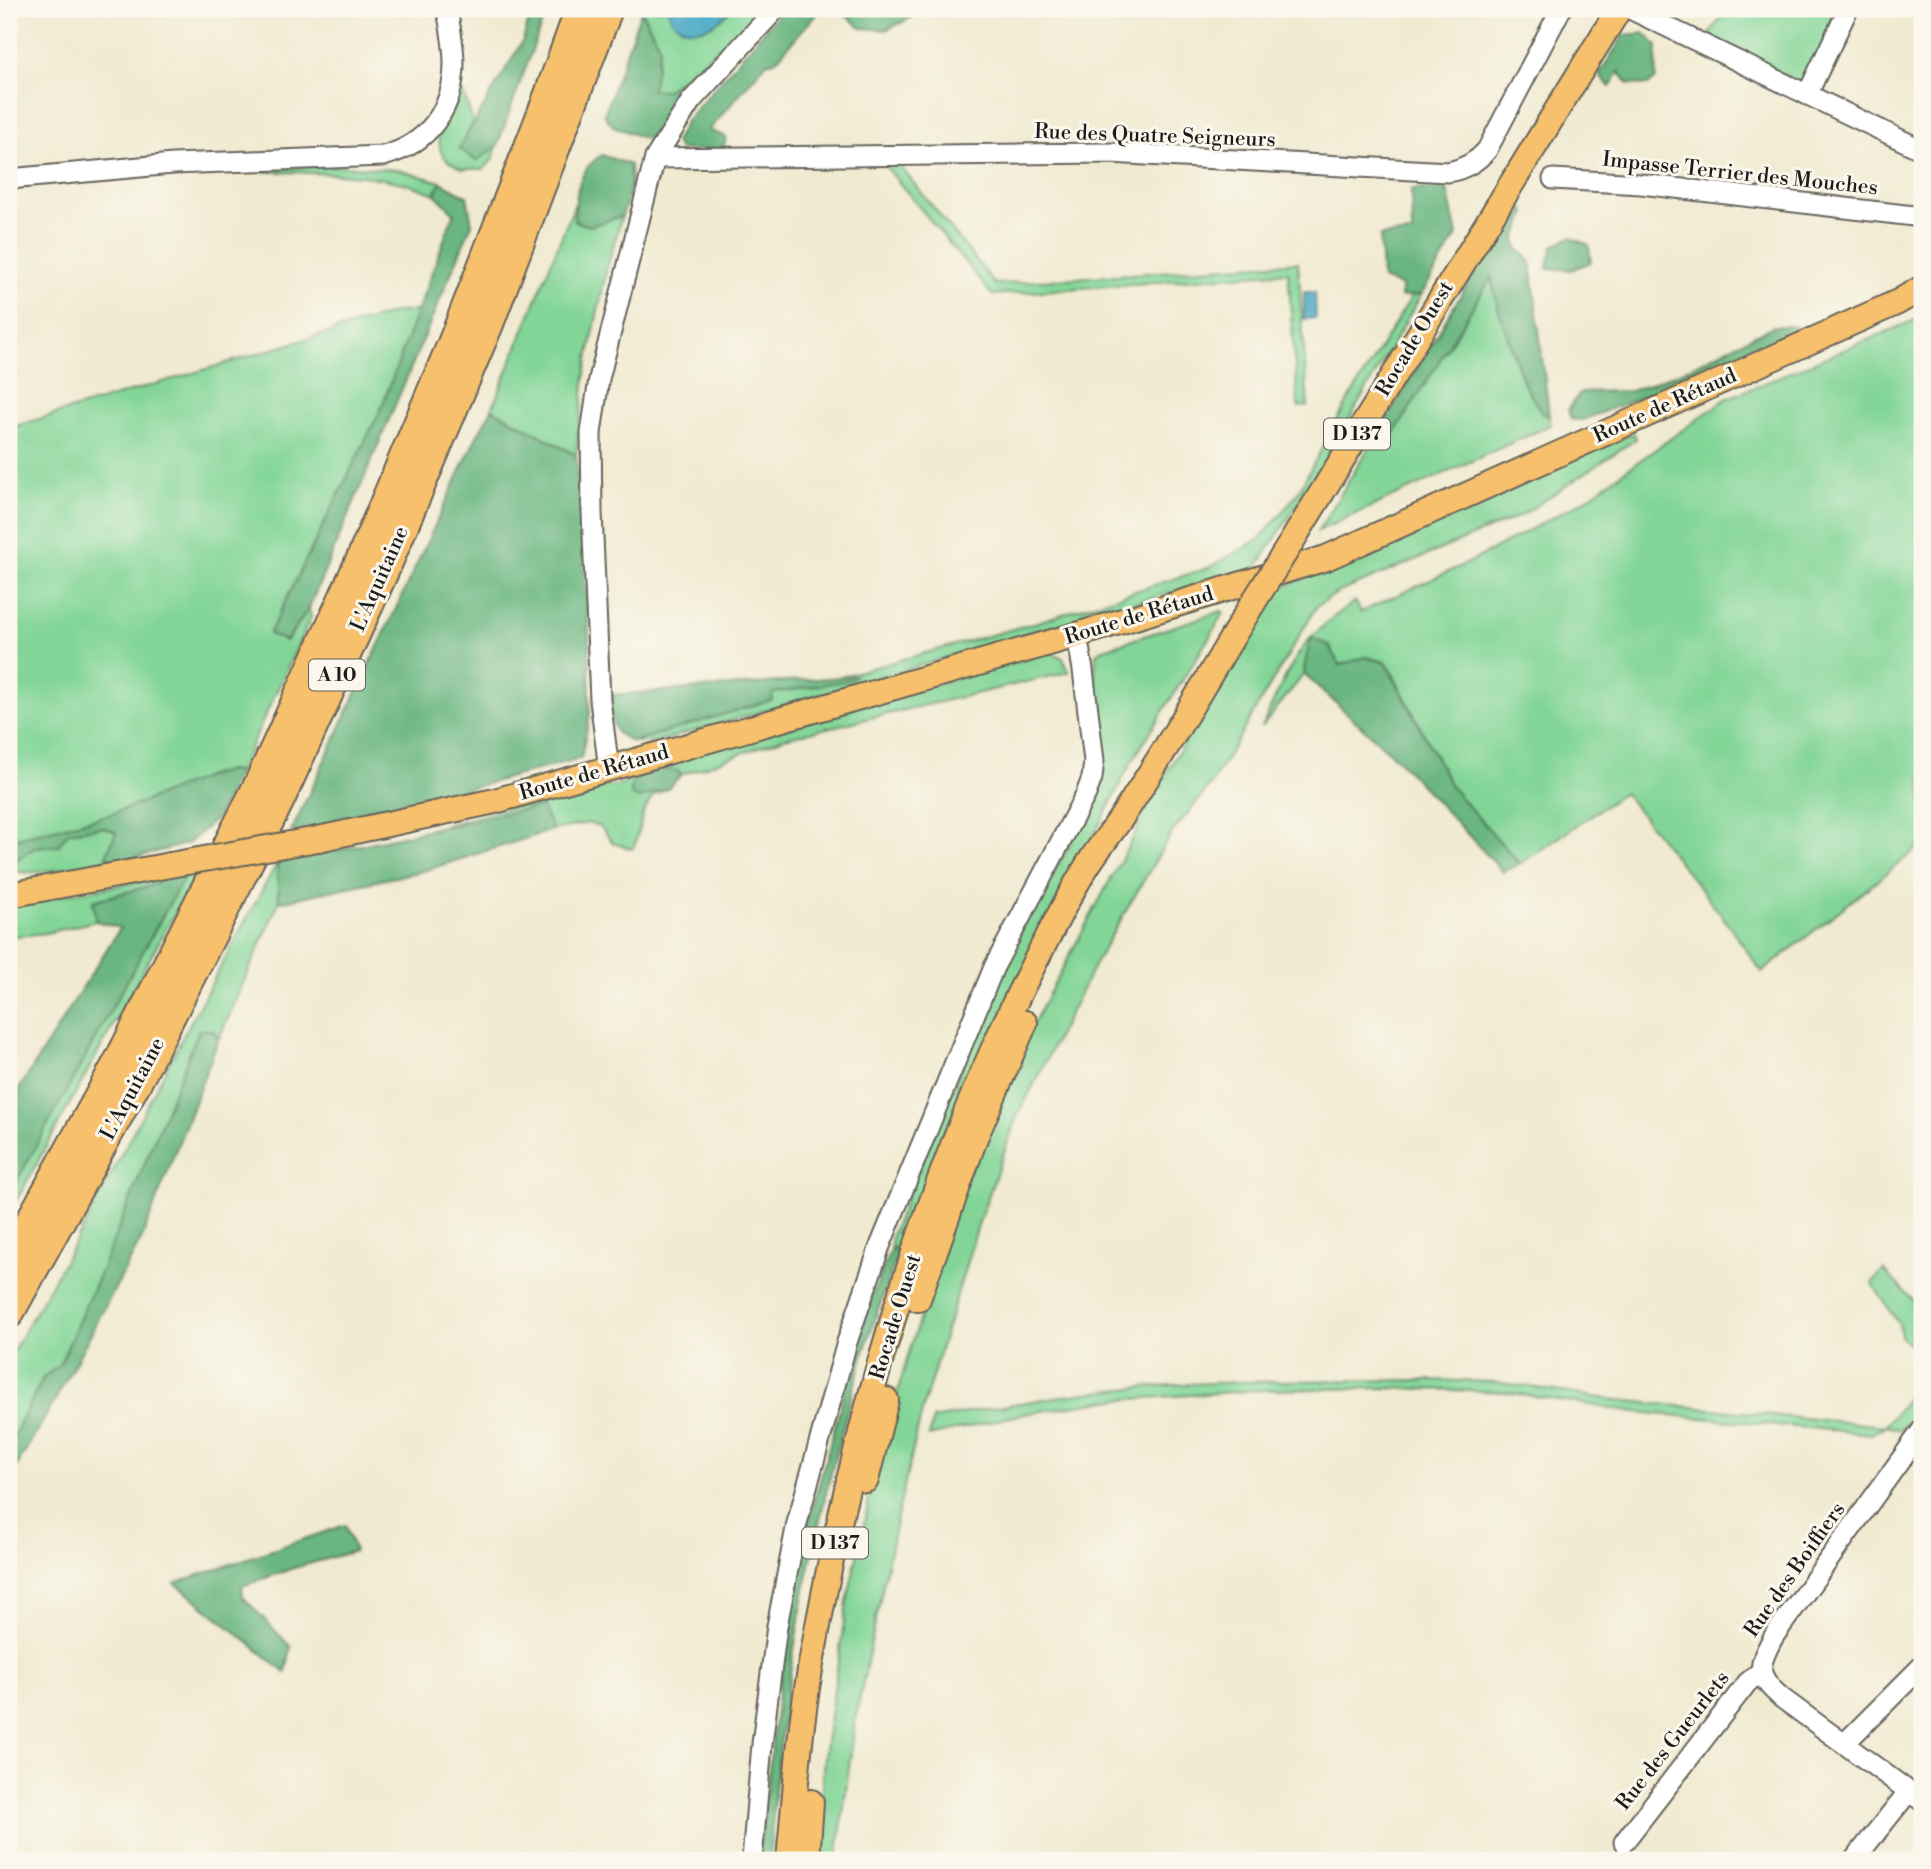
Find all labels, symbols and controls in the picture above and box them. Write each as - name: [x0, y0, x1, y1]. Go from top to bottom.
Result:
- street label: Rue des Quatre Seigneurs: [1034, 119, 1276, 153]
- street label: Impasse Terrier des Mouches: [1601, 147, 1879, 201]
- street label: Rocade Ouest: [1370, 276, 1460, 401]
- street label: Route de Rétaud: [1589, 363, 1741, 449]
- road number: D 137: [1324, 418, 1390, 449]
- street label: L'Aquitaine: [345, 522, 415, 636]
- street label: Route de Rétaud: [1061, 581, 1217, 651]
- road number: A 10: [309, 660, 365, 690]
- street label: Route de Rétaud: [516, 739, 672, 807]
- street label: L'Aquitaine: [95, 1033, 171, 1145]
- street label: Rocade Ouest: [865, 1250, 928, 1383]
- street label: Rue des Boiffiers: [1739, 1498, 1851, 1642]
- road number: D 137: [802, 1527, 868, 1558]
- street label: Rue des Gueurlets: [1611, 1666, 1735, 1816]

